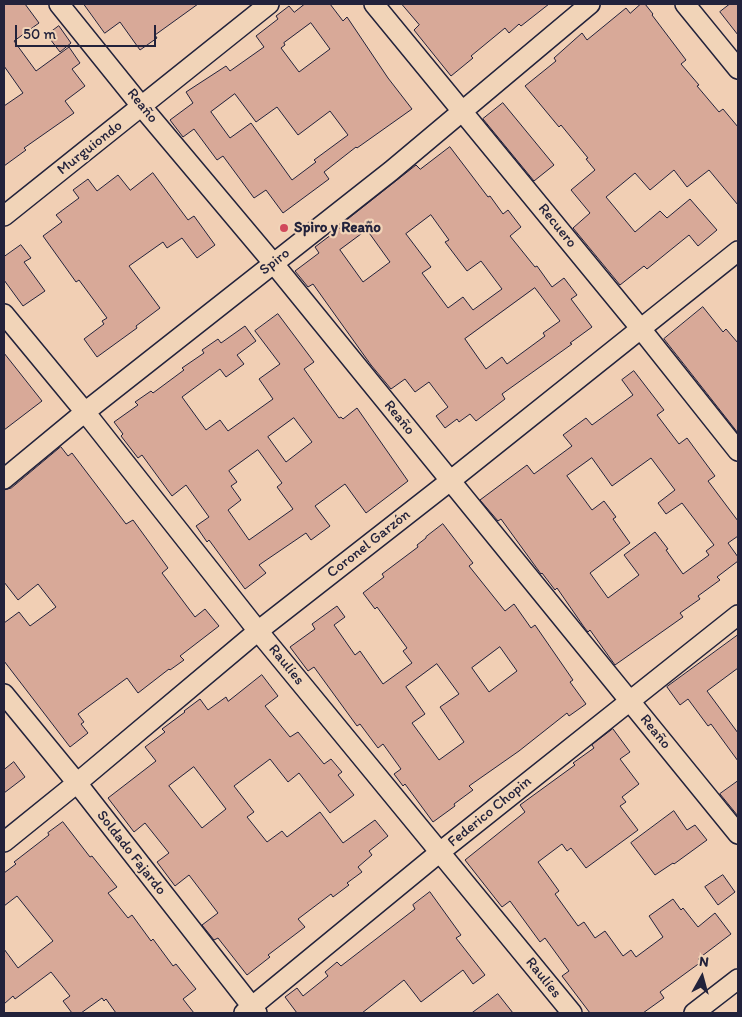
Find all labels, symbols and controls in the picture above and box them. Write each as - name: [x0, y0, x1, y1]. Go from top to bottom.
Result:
- scale bar: [18, 15, 159, 47]
- text: 50 m: [23, 25, 56, 43]
- street label: Reaño: [123, 85, 161, 127]
- street label: Murguiondo: [54, 117, 126, 179]
- street label: Recuero: [534, 200, 580, 252]
- place label: Spiro y Reaño: [294, 219, 381, 237]
- marker: Spiro y Reaño: [278, 222, 290, 234]
- street label: Spiro: [256, 245, 294, 279]
- street label: Reaño: [380, 397, 418, 439]
- street label: Coronel Garzón: [324, 506, 414, 582]
- street label: Raulíes: [264, 641, 308, 689]
- street label: Reaño: [636, 711, 674, 753]
- street label: Federico Chopin: [445, 773, 535, 851]
- street label: Soldado Fajardo: [92, 807, 170, 899]
- north arrow: [677, 952, 727, 1002]
- text: N: [698, 953, 710, 971]
- street label: Raulíes: [521, 954, 565, 1002]

